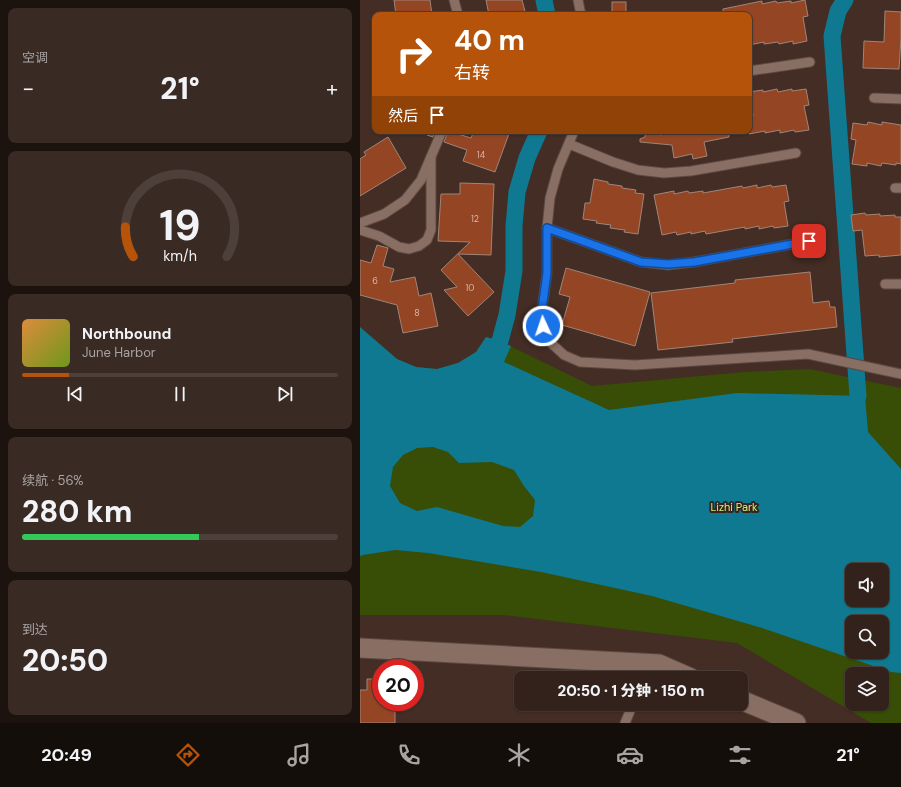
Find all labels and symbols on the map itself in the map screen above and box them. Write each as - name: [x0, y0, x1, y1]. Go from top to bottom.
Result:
- house number: 14: [477, 149, 486, 161]
- house number: 12: [471, 213, 479, 225]
- pin: [792, 224, 826, 258]
- house number: 6: [372, 275, 378, 287]
- house number: 10: [466, 282, 474, 294]
- position arrow: [522, 305, 564, 347]
- house number: 8: [414, 307, 420, 319]
- park label: Lizhi Park: [710, 500, 758, 514]
- speed limit sign: 20: [372, 659, 424, 711]

